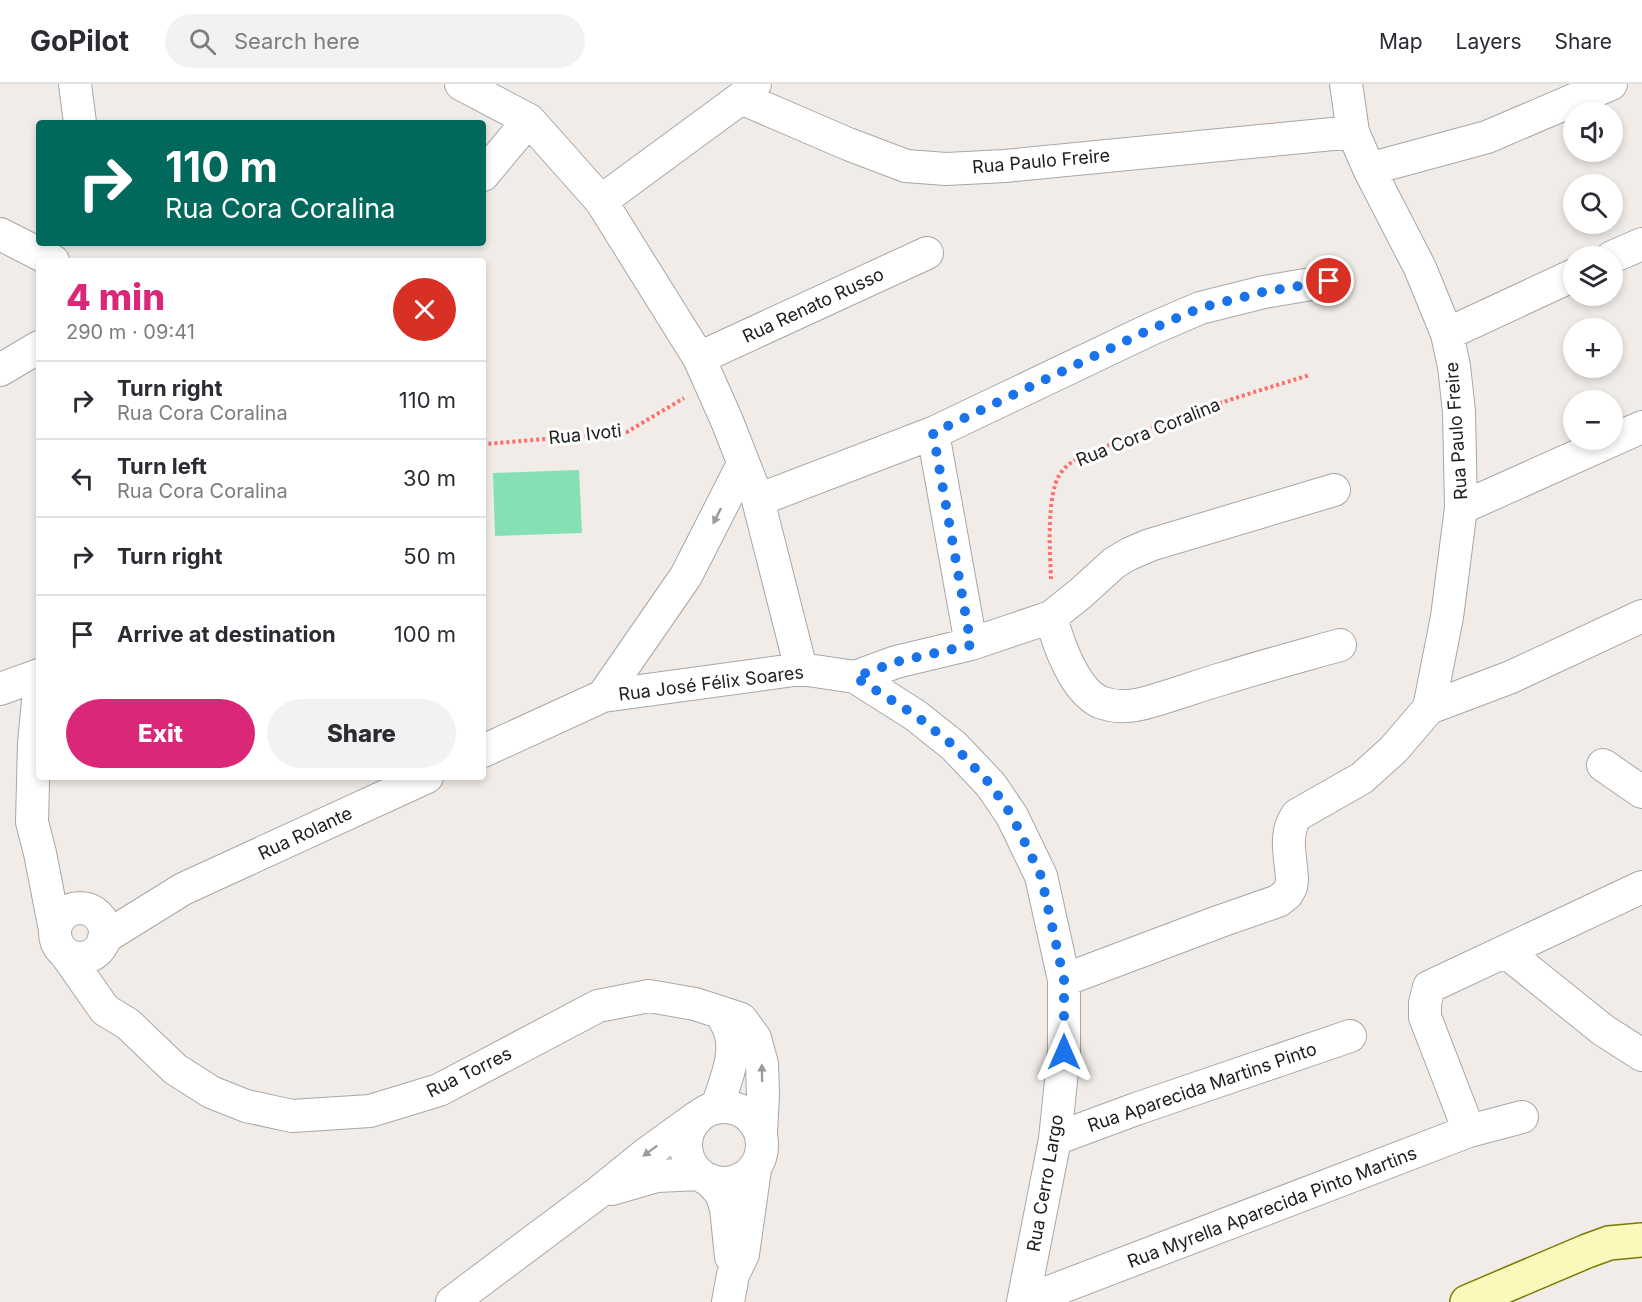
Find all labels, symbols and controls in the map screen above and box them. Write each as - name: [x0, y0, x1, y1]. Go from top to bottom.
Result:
- search box: [165, 14, 585, 68]
- text: GoPilot: [30, 24, 129, 58]
- icon: search: [186, 25, 219, 58]
- text: Search here: [234, 28, 360, 54]
- text: Map: [1379, 29, 1423, 54]
- text: Layers: [1456, 29, 1522, 54]
- text: Share: [1555, 29, 1612, 54]
- map controls: [1563, 102, 1623, 450]
- button: sound: [1563, 102, 1623, 162]
- text: 110 m: [165, 141, 278, 192]
- icon: right: [66, 144, 144, 222]
- street label: Rua Paulo Freire: [971, 145, 1111, 177]
- button: search: [1563, 174, 1623, 234]
- text: Rua Cora Coralina: [165, 192, 395, 225]
- button: layers: [1563, 246, 1623, 306]
- pin: [1303, 255, 1354, 306]
- street label: Rua Renato Russo: [739, 263, 887, 347]
- icon: arrive: [1312, 264, 1345, 297]
- text: 4 min: [66, 275, 165, 319]
- button: close: [393, 278, 456, 341]
- button: +: [1563, 318, 1623, 378]
- text: 290 m · 09:41: [66, 320, 195, 344]
- street label: Rua Paulo Freire: [1441, 361, 1471, 501]
- text: Turn right: [117, 375, 223, 401]
- icon: right: [66, 384, 99, 417]
- text: 110 m: [399, 387, 456, 413]
- button: −: [1563, 390, 1623, 450]
- street label: Rua Cora Coralina: [1073, 393, 1223, 471]
- text: Rua Cora Coralina: [117, 401, 288, 425]
- street label: Rua Ivoti: [548, 420, 622, 448]
- text: Turn left: [117, 453, 207, 479]
- icon: left: [66, 462, 99, 495]
- text: 30 m: [403, 465, 456, 491]
- text: Rua Cora Coralina: [117, 479, 288, 503]
- one-way arrow: [712, 507, 722, 525]
- icon: right: [66, 540, 99, 573]
- text: Turn right: [117, 543, 223, 569]
- text: 50 m: [403, 543, 456, 569]
- icon: arrive: [66, 618, 99, 651]
- text: Arrive at destination: [117, 621, 336, 647]
- text: 100 m: [394, 621, 456, 647]
- street label: Rua José Félix Soares: [617, 661, 805, 705]
- button: Exit: [66, 699, 255, 768]
- button: Share: [267, 699, 456, 768]
- street label: Rua Rolante: [255, 802, 355, 864]
- position arrow: [1032, 1020, 1096, 1084]
- street label: Rua Aparecida Martins Pinto: [1085, 1038, 1319, 1136]
- street label: Rua Torres: [423, 1042, 515, 1102]
- one-way arrow: [758, 1064, 767, 1083]
- street label: Rua Cerro Largo: [1023, 1113, 1067, 1253]
- street label: Rua Myrella Aparecida Pinto Martins: [1124, 1142, 1420, 1272]
- one-way arrow: [642, 1145, 657, 1157]

